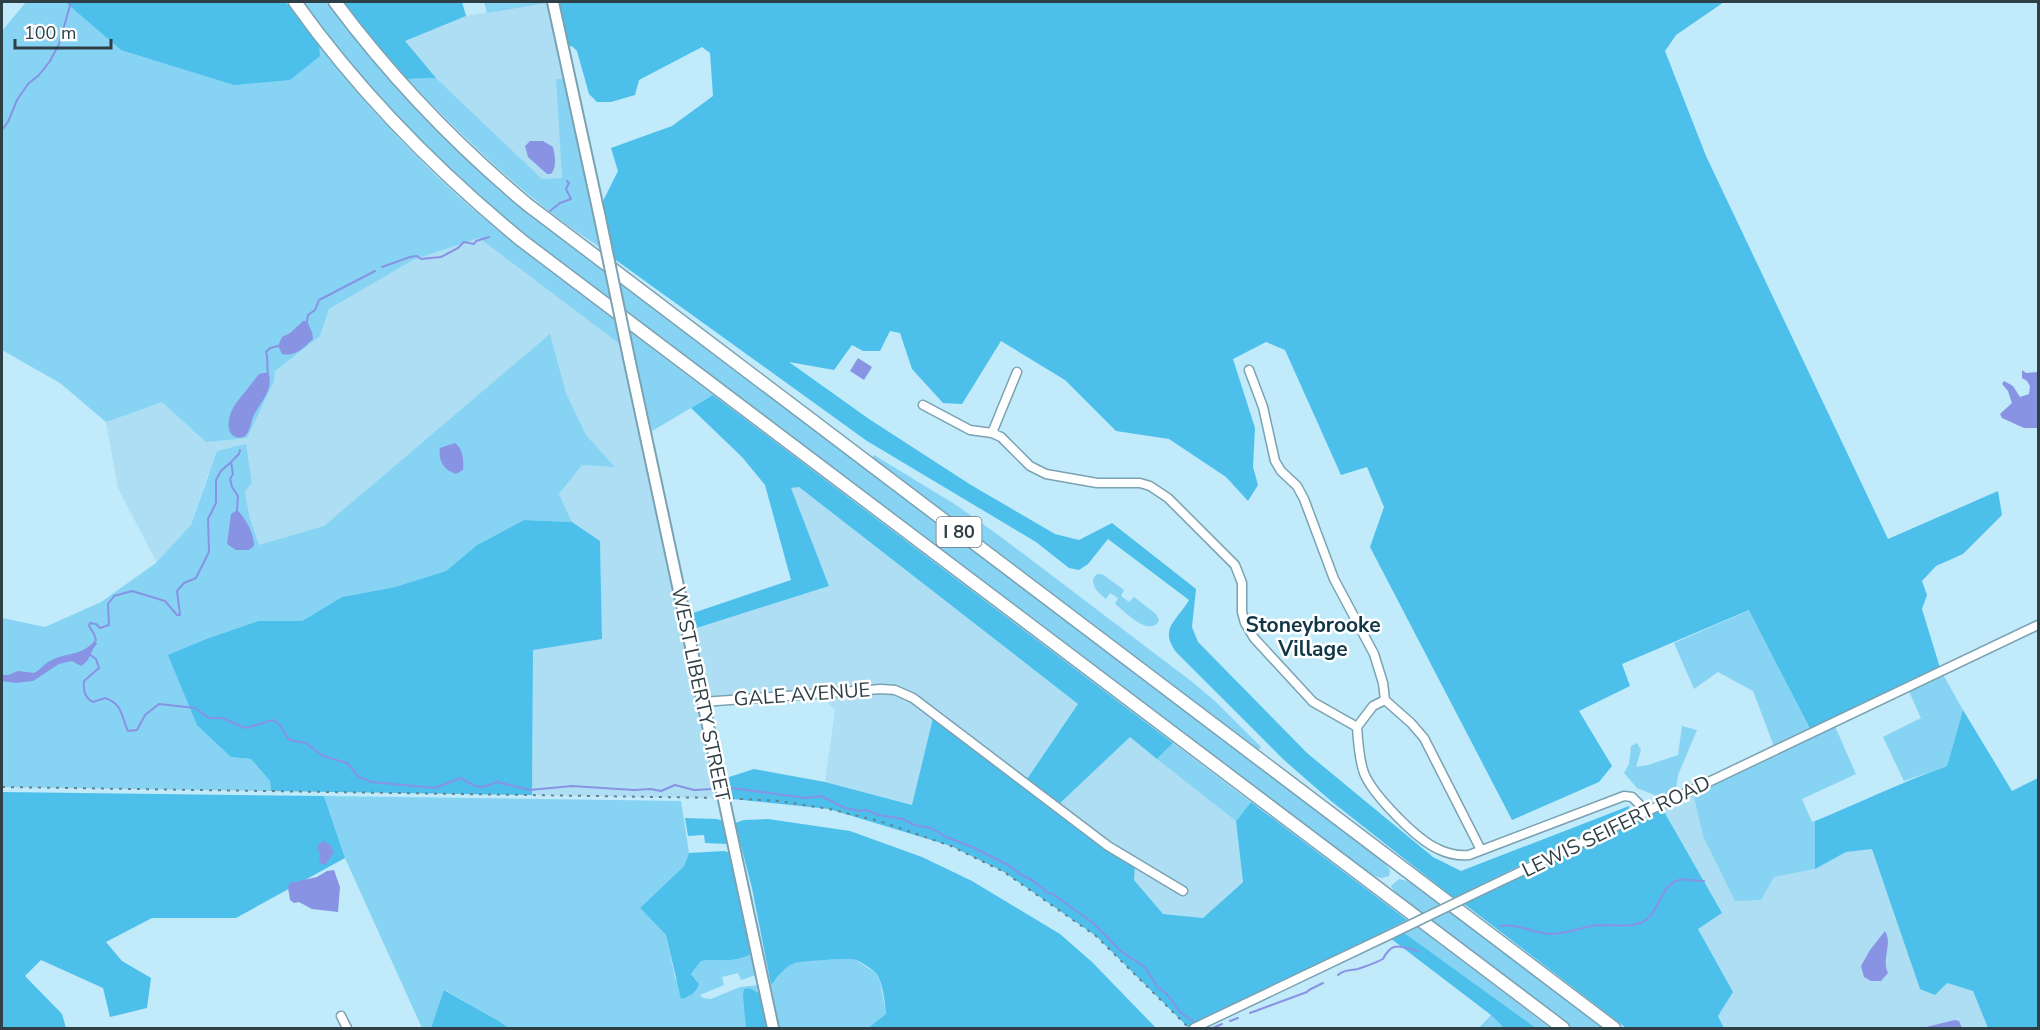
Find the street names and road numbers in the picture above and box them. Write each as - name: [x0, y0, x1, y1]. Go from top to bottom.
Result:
- road number: I 80: [936, 517, 982, 547]
- street label: WEST LIBERTY STREET: [665, 584, 736, 804]
- street label: GALE AVENUE: [733, 676, 871, 713]
- street label: LEWIS SEIFERT ROAD: [1517, 769, 1715, 884]

